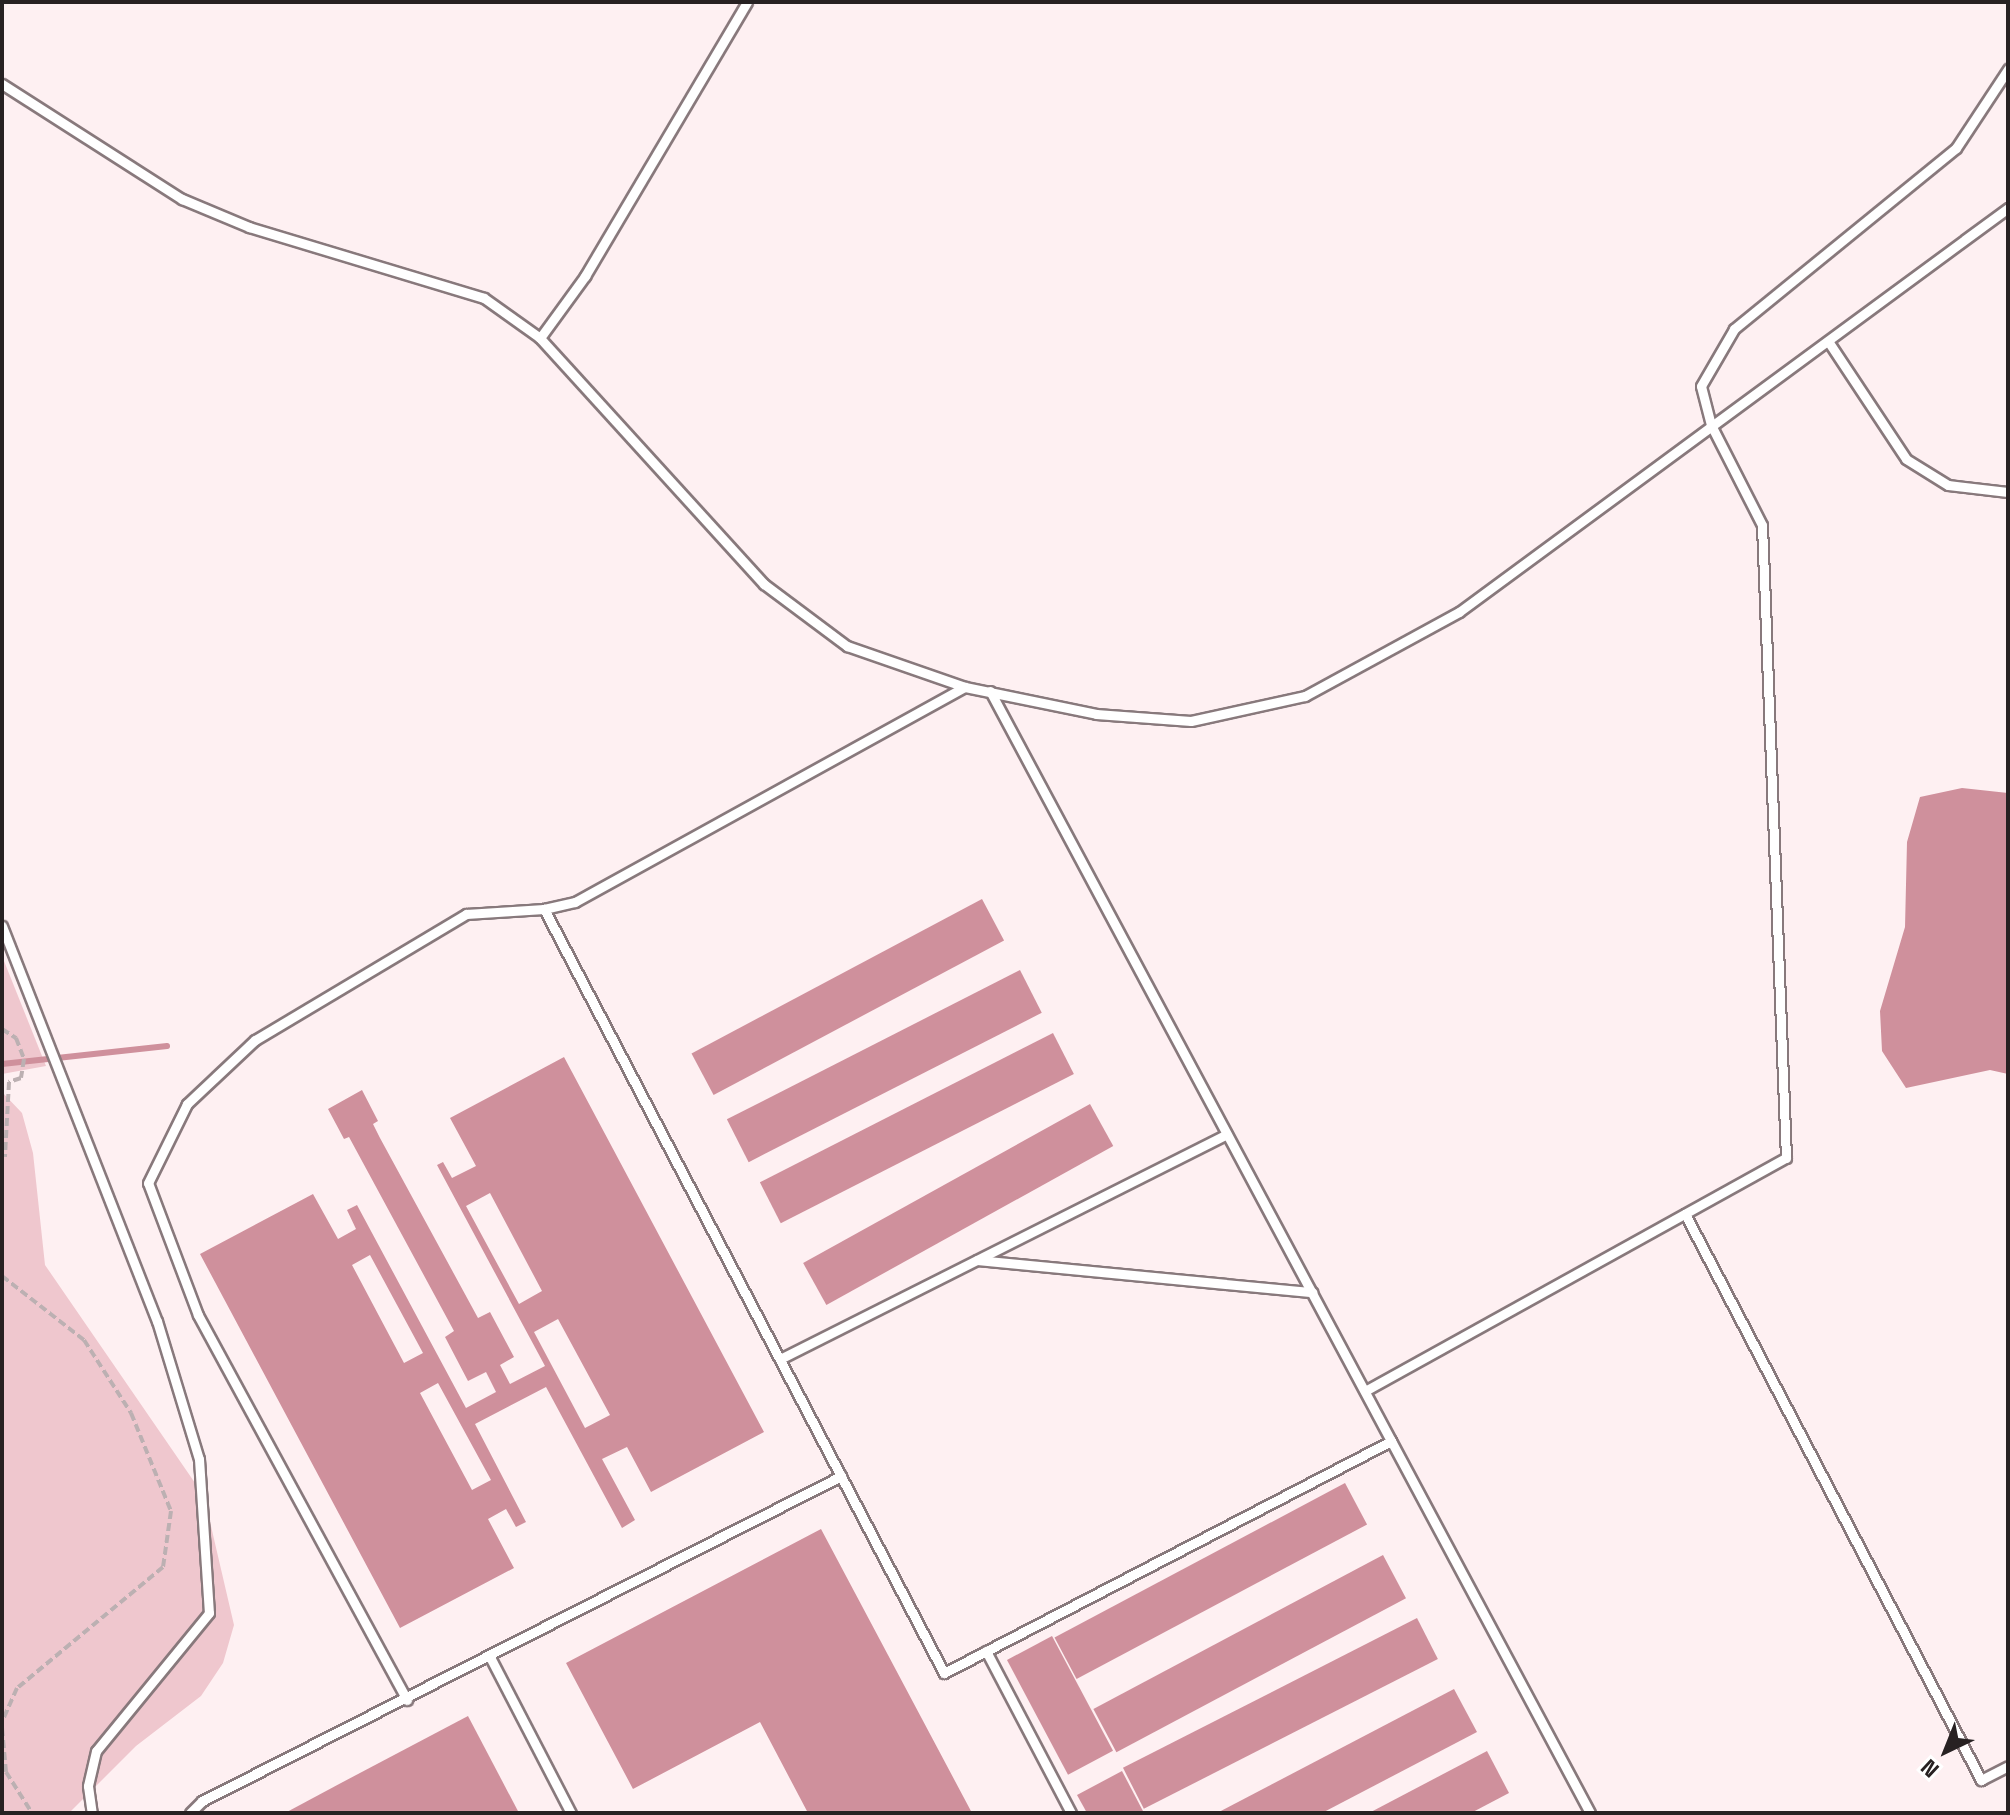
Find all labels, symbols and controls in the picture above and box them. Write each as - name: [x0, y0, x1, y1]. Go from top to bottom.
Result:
- north arrow: [1906, 1711, 1986, 1791]
- text: N: [1915, 1753, 1945, 1784]

